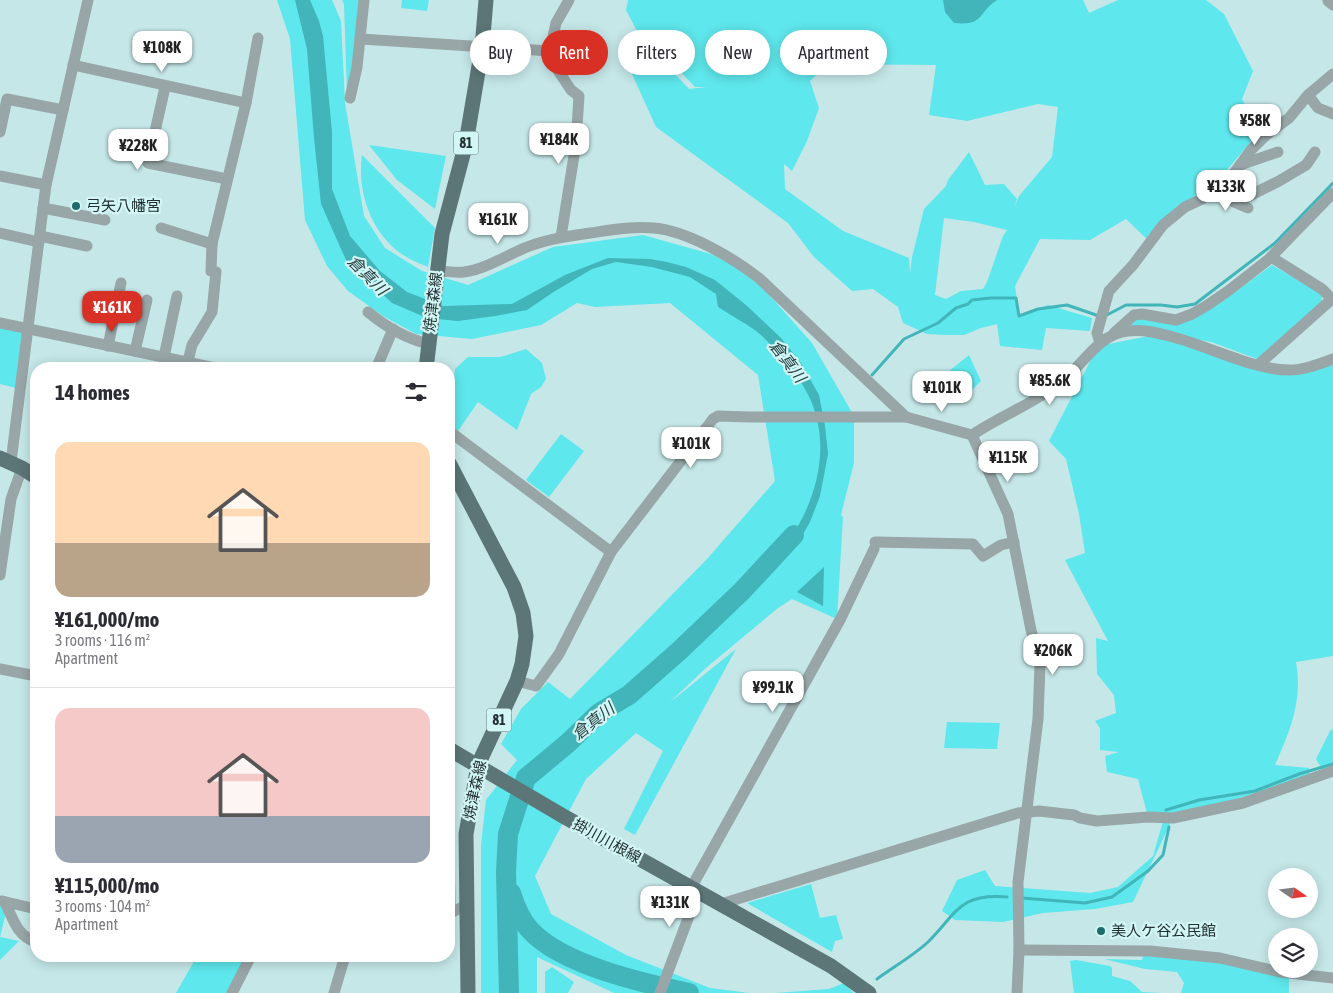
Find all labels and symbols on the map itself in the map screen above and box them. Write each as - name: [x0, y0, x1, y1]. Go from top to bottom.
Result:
- pin: ¥108K: [127, 30, 197, 73]
- pin: ¥58K: [1225, 104, 1285, 146]
- pin: ¥184K: [524, 122, 594, 165]
- pin: ¥228K: [103, 128, 173, 171]
- road number: 81: [454, 132, 478, 154]
- pin: ¥133K: [1191, 170, 1261, 212]
- place label: 弓矢八幡宮: [86, 197, 161, 214]
- marker: 弓矢八幡宮: [70, 200, 82, 212]
- pin: ¥161K: [463, 202, 533, 245]
- water label: 倉真川: [345, 252, 393, 300]
- street label: 焼津森線: [420, 271, 445, 333]
- pin: ¥161K: [77, 290, 147, 333]
- water label: 倉真川: [766, 336, 811, 387]
- pin: ¥85.6K: [1009, 364, 1091, 406]
- pin: ¥101K: [907, 370, 977, 413]
- pin: ¥101K: [656, 426, 726, 469]
- pin: ¥115K: [973, 440, 1043, 483]
- pin: ¥206K: [1018, 634, 1088, 676]
- pin: ¥99.1K: [732, 670, 814, 713]
- water label: 倉真川: [569, 698, 619, 743]
- road number: 81: [486, 708, 512, 732]
- street label: 焼津森線: [460, 759, 489, 821]
- street label: 掛川川根線: [570, 815, 644, 866]
- north arrow: [1268, 868, 1318, 918]
- pin: ¥131K: [635, 886, 705, 928]
- place label: 美人ケ谷公民館: [1111, 922, 1216, 939]
- marker: 美人ケ谷公民館: [1095, 925, 1107, 937]

